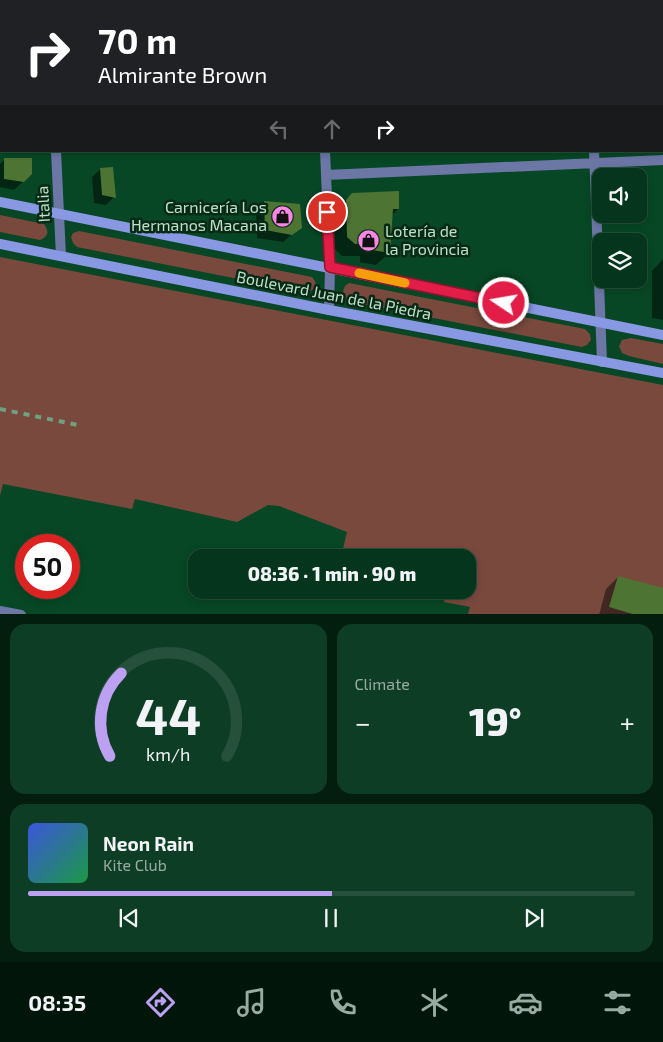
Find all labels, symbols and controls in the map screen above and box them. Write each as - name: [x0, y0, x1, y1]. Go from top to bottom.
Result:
- text: 70 m: [98, 19, 177, 61]
- icon: right: [15, 20, 80, 85]
- text: Almirante Brown: [98, 61, 267, 87]
- icon: left: [265, 115, 293, 143]
- icon: ahead: [318, 115, 346, 143]
- icon: right: [371, 115, 399, 143]
- map controls: [592, 168, 647, 288]
- button: sound: [592, 168, 647, 223]
- street label: Italia: [32, 185, 53, 223]
- pin: [306, 191, 348, 233]
- place label: Carnicería Los Hermanos Macana: [131, 197, 267, 234]
- icon: arrive: [313, 198, 341, 226]
- shop icon: Carnicería Los Hermanos Macana: [271, 204, 295, 228]
- place label: Lotería de la Provincia: [385, 221, 469, 258]
- shop icon: Lotería de la Provincia: [357, 228, 381, 252]
- button: layers: [592, 233, 647, 288]
- street label: Boulevard Juan de la Piedra: [235, 266, 433, 323]
- position arrow: [477, 276, 529, 328]
- speed limit sign: 50: [15, 534, 80, 599]
- text: 08:36 · 1 min · 90 m: [248, 562, 416, 585]
- text: Climate: [355, 674, 410, 693]
- text: 44: [135, 683, 201, 745]
- text: 19°: [469, 698, 522, 744]
- text: −: [355, 705, 371, 739]
- text: +: [620, 705, 635, 739]
- text: km/h: [146, 743, 190, 765]
- text: Neon Rain: [103, 832, 194, 855]
- text: Kite Club: [103, 855, 167, 874]
- icon: previous: [115, 904, 143, 932]
- icon: pause: [317, 904, 345, 932]
- icon: next: [520, 904, 548, 932]
- icon: directions: [143, 985, 178, 1020]
- icon: music: [234, 985, 269, 1020]
- icon: phone: [325, 985, 360, 1020]
- icon: climate: [417, 985, 452, 1020]
- icon: car: [508, 985, 543, 1020]
- icon: filters: [600, 985, 635, 1020]
- text: 08:35: [28, 989, 86, 1015]

